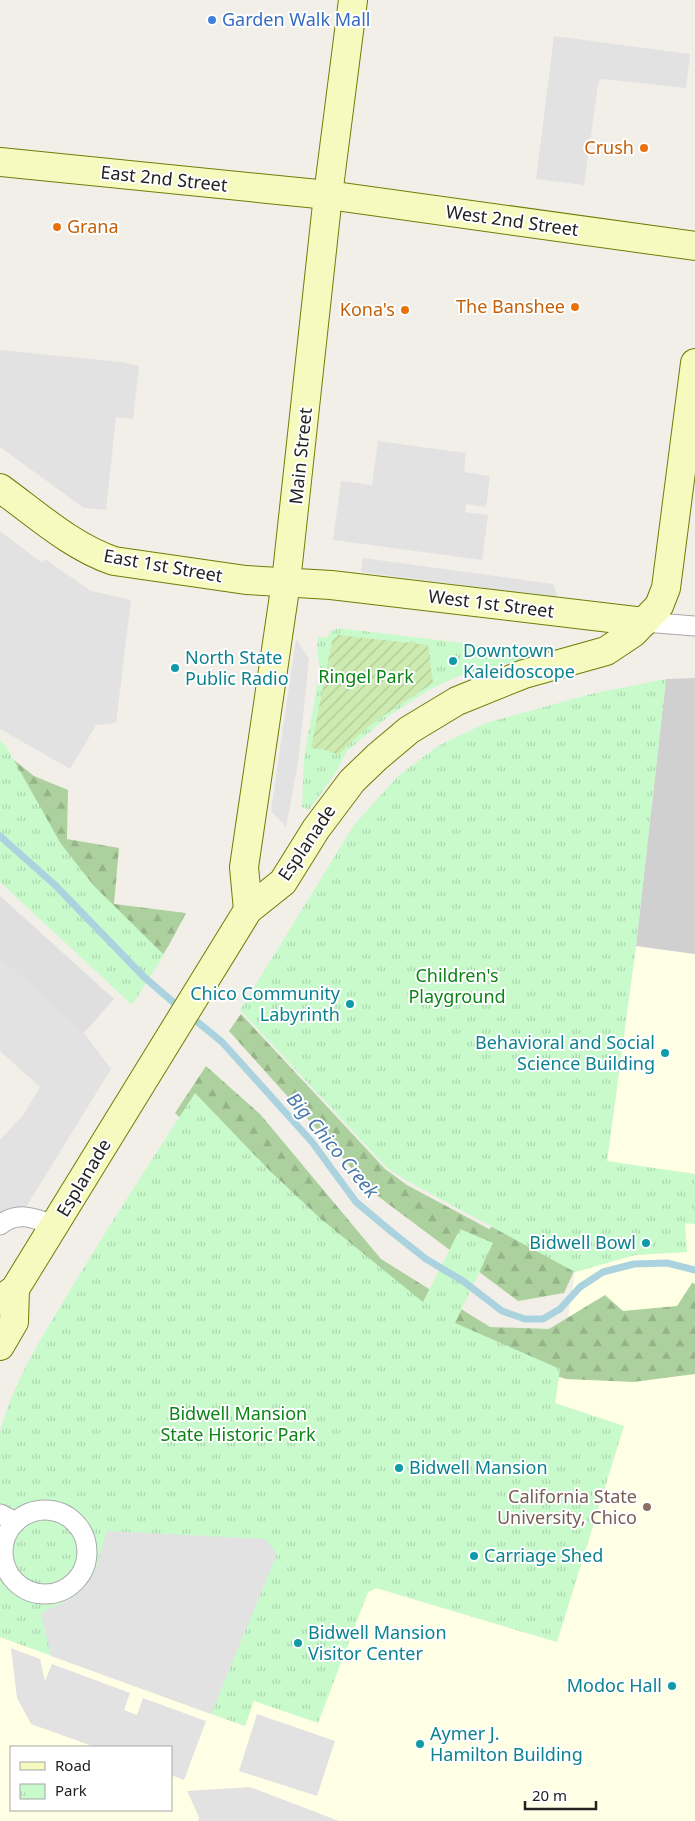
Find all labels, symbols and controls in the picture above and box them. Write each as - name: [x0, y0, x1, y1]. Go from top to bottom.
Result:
- place label: Garden Walk Mall: [222, 7, 370, 31]
- marker: Garden Walk Mall: [206, 14, 218, 26]
- place label: Crush: [584, 135, 634, 159]
- marker: Crush: [638, 142, 650, 154]
- street label: East 2nd Street: [100, 159, 229, 197]
- street label: West 2nd Street: [444, 199, 581, 241]
- place label: Grana: [67, 214, 119, 238]
- marker: Grana: [51, 221, 63, 233]
- place label: The Banshee: [456, 294, 565, 318]
- place label: Kona's: [340, 297, 395, 321]
- marker: The Banshee: [569, 301, 581, 313]
- marker: Kona's: [399, 304, 411, 316]
- street label: Main Street: [283, 406, 317, 505]
- street label: East 1st Street: [102, 543, 225, 587]
- street label: West 1st Street: [427, 583, 556, 623]
- place label: Downtown Kaleidoscope: [463, 638, 575, 683]
- place label: North State Public Radio: [185, 645, 289, 690]
- marker: Downtown Kaleidoscope: [447, 655, 459, 667]
- marker: North State Public Radio: [169, 662, 181, 674]
- park label: Ringel Park: [318, 664, 414, 688]
- street label: Esplanade: [272, 800, 340, 885]
- park label: Children's Playground: [408, 963, 506, 1008]
- place label: Chico Community Labyrinth: [190, 981, 341, 1026]
- marker: Chico Community Labyrinth: [344, 998, 356, 1010]
- place label: Behavioral and Social Science Building: [475, 1030, 655, 1075]
- marker: Behavioral and Social Science Building: [659, 1047, 671, 1059]
- water label: Big Chico Creek: [281, 1087, 385, 1204]
- street label: Esplanade: [50, 1134, 116, 1221]
- place label: Bidwell Bowl: [529, 1230, 636, 1254]
- marker: Bidwell Bowl: [640, 1237, 652, 1249]
- park label: Bidwell Mansion State Historic Park: [160, 1401, 316, 1446]
- place label: Bidwell Mansion: [409, 1455, 548, 1479]
- marker: Bidwell Mansion: [393, 1462, 405, 1474]
- place label: California State University, Chico: [497, 1484, 637, 1529]
- marker: California State University, Chico: [641, 1501, 653, 1513]
- place label: Carriage Shed: [484, 1543, 603, 1567]
- marker: Carriage Shed: [468, 1550, 480, 1562]
- place label: Bidwell Mansion Visitor Center: [308, 1620, 447, 1665]
- marker: Bidwell Mansion Visitor Center: [292, 1637, 304, 1649]
- place label: Modoc Hall: [567, 1673, 662, 1697]
- marker: Modoc Hall: [666, 1680, 678, 1692]
- place label: Aymer J. Hamilton Building: [430, 1721, 583, 1766]
- marker: Aymer J. Hamilton Building: [414, 1738, 426, 1750]
- legend: [10, 1746, 172, 1811]
- text: Road: [55, 1755, 91, 1775]
- scale bar: [525, 1778, 596, 1810]
- text: Park: [55, 1780, 87, 1800]
- text: 20 m: [532, 1785, 567, 1805]

